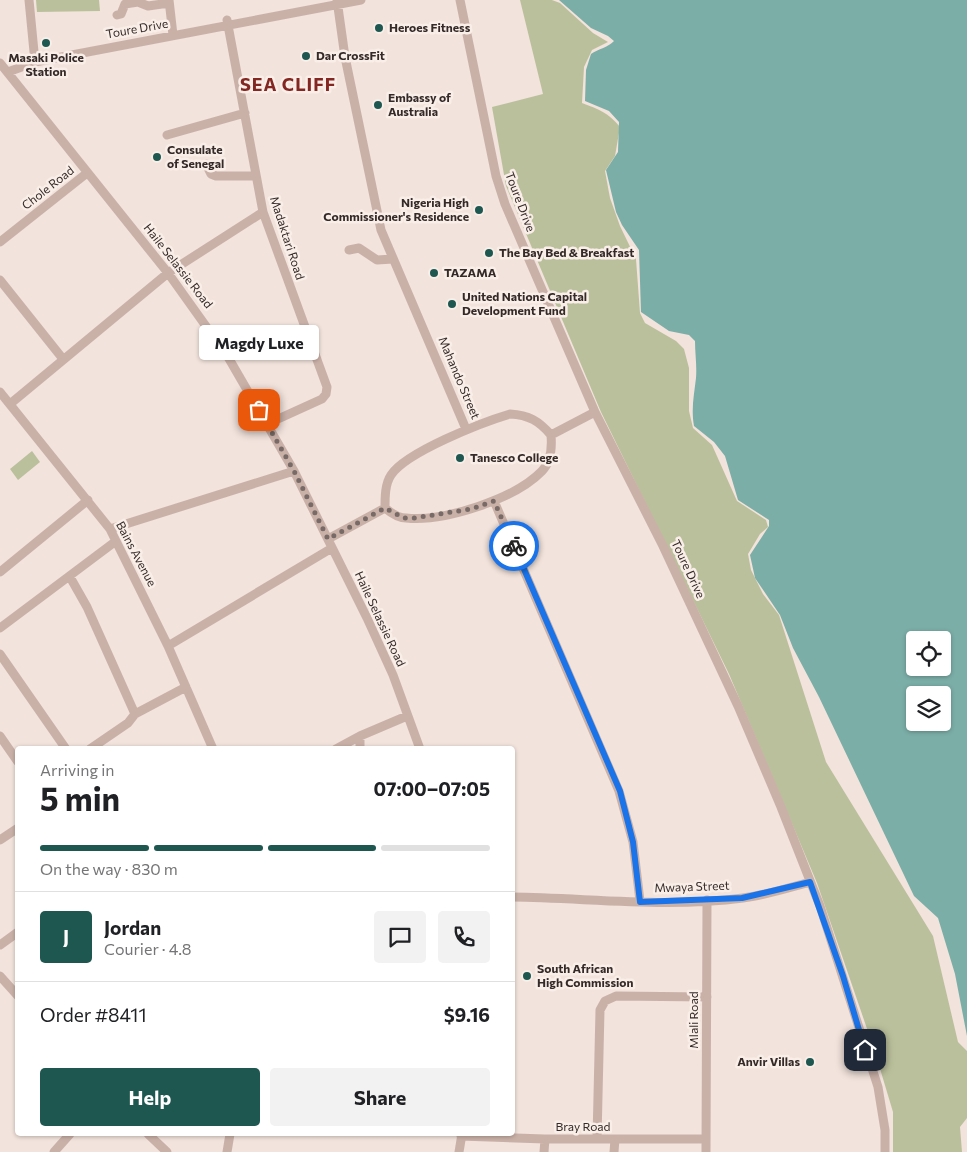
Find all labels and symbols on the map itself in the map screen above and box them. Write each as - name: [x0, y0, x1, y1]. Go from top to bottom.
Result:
- street label: Toure Drive: [105, 16, 169, 40]
- place label: Heroes Fitness: [389, 20, 471, 34]
- marker: Heroes Fitness: [373, 22, 385, 34]
- marker: Masaki Police Station: [40, 37, 52, 49]
- place label: Dar CrossFit: [316, 48, 385, 62]
- place label: Masaki Police Station: [8, 50, 84, 78]
- marker: Dar CrossFit: [300, 50, 312, 62]
- district label: SEA CLIFF: [240, 73, 336, 95]
- place label: Embassy of Australia: [388, 90, 451, 118]
- marker: Embassy of Australia: [372, 99, 384, 111]
- place label: Consulate of Senegal: [167, 142, 224, 170]
- marker: Consulate of Senegal: [151, 151, 163, 163]
- street label: Chole Road: [19, 163, 76, 212]
- street label: Toure Drive: [503, 170, 539, 233]
- street label: Madaktari Road: [268, 194, 308, 281]
- place label: Nigeria High Commissioner's Residence: [323, 195, 469, 223]
- marker: Nigeria High Commissioner's Residence: [473, 204, 485, 216]
- street label: Haile Selassie Road: [141, 220, 216, 310]
- place label: The Bay Bed & Breakfast: [499, 245, 634, 259]
- marker: The Bay Bed & Breakfast: [483, 247, 495, 259]
- place label: TAZAMA: [444, 265, 497, 279]
- marker: TAZAMA: [428, 267, 440, 279]
- place label: United Nations Capital Development Fund: [462, 289, 587, 317]
- marker: United Nations Capital Development Fund: [446, 298, 458, 310]
- callout: Magdy Luxe: [199, 325, 319, 360]
- street label: Mahando Street: [436, 334, 484, 421]
- pin: [238, 389, 280, 431]
- place label: Tanesco College: [470, 450, 558, 464]
- marker: Tanesco College: [454, 452, 466, 464]
- street label: Bains Avenue: [114, 519, 160, 588]
- courier: [489, 521, 539, 571]
- street label: Toure Drive: [669, 537, 709, 600]
- street label: Haile Selassie Road: [353, 569, 409, 668]
- street label: Mwaya Street: [654, 878, 730, 894]
- place label: South African High Commission: [537, 961, 633, 989]
- marker: South African High Commission: [521, 970, 533, 982]
- street label: Mlali Road: [686, 991, 700, 1049]
- pin: [844, 1029, 886, 1071]
- place label: Anvir Villas: [737, 1054, 800, 1068]
- marker: Anvir Villas: [804, 1056, 816, 1068]
- street label: Bray Road: [555, 1119, 611, 1133]

